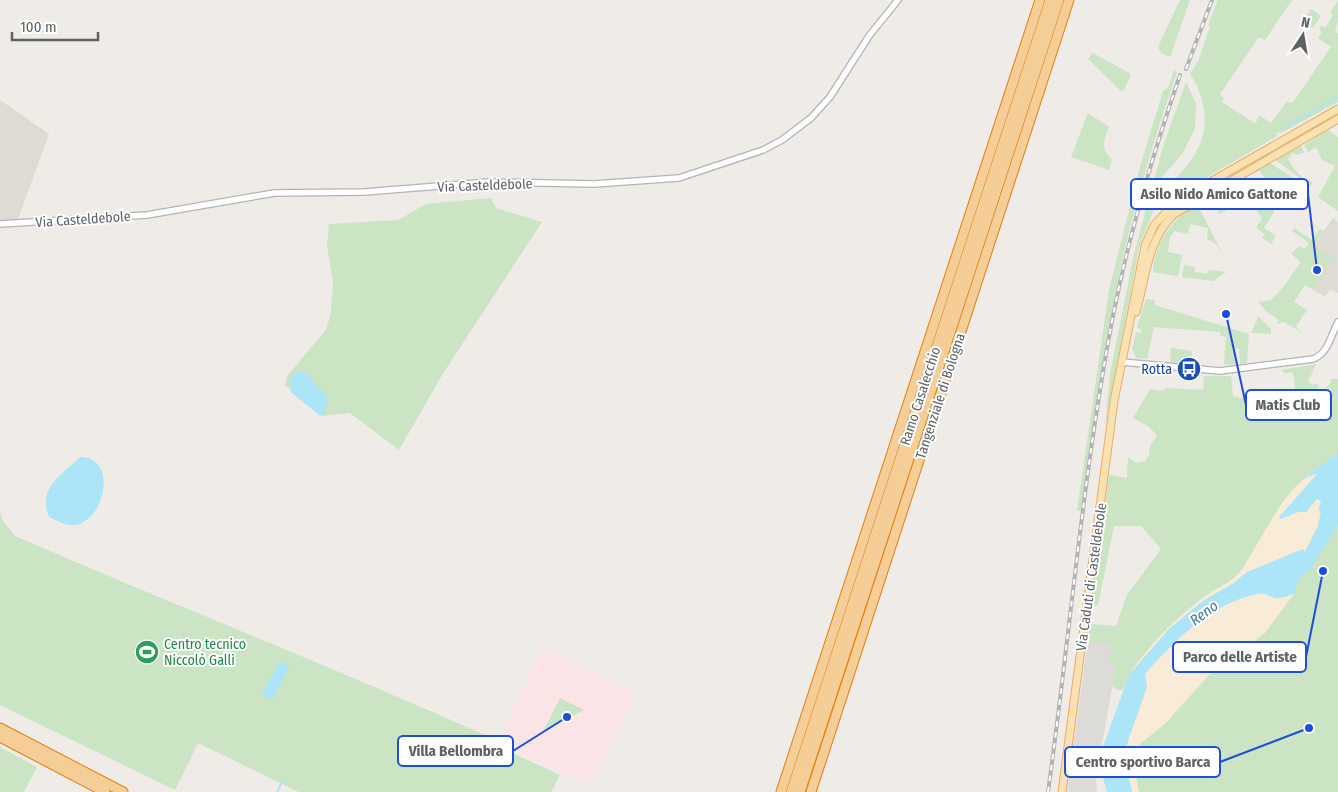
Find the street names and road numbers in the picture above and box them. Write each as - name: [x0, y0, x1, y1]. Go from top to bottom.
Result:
- street label: Via Casteldebole: [437, 175, 533, 196]
- street label: Via Casteldebole: [35, 208, 131, 231]
- street label: Tangenziale di Bologna: [912, 331, 969, 461]
- street label: Ramo Casalecchio: [897, 345, 944, 448]
- street label: Via Caduti di Casteldebole: [1073, 502, 1110, 652]

